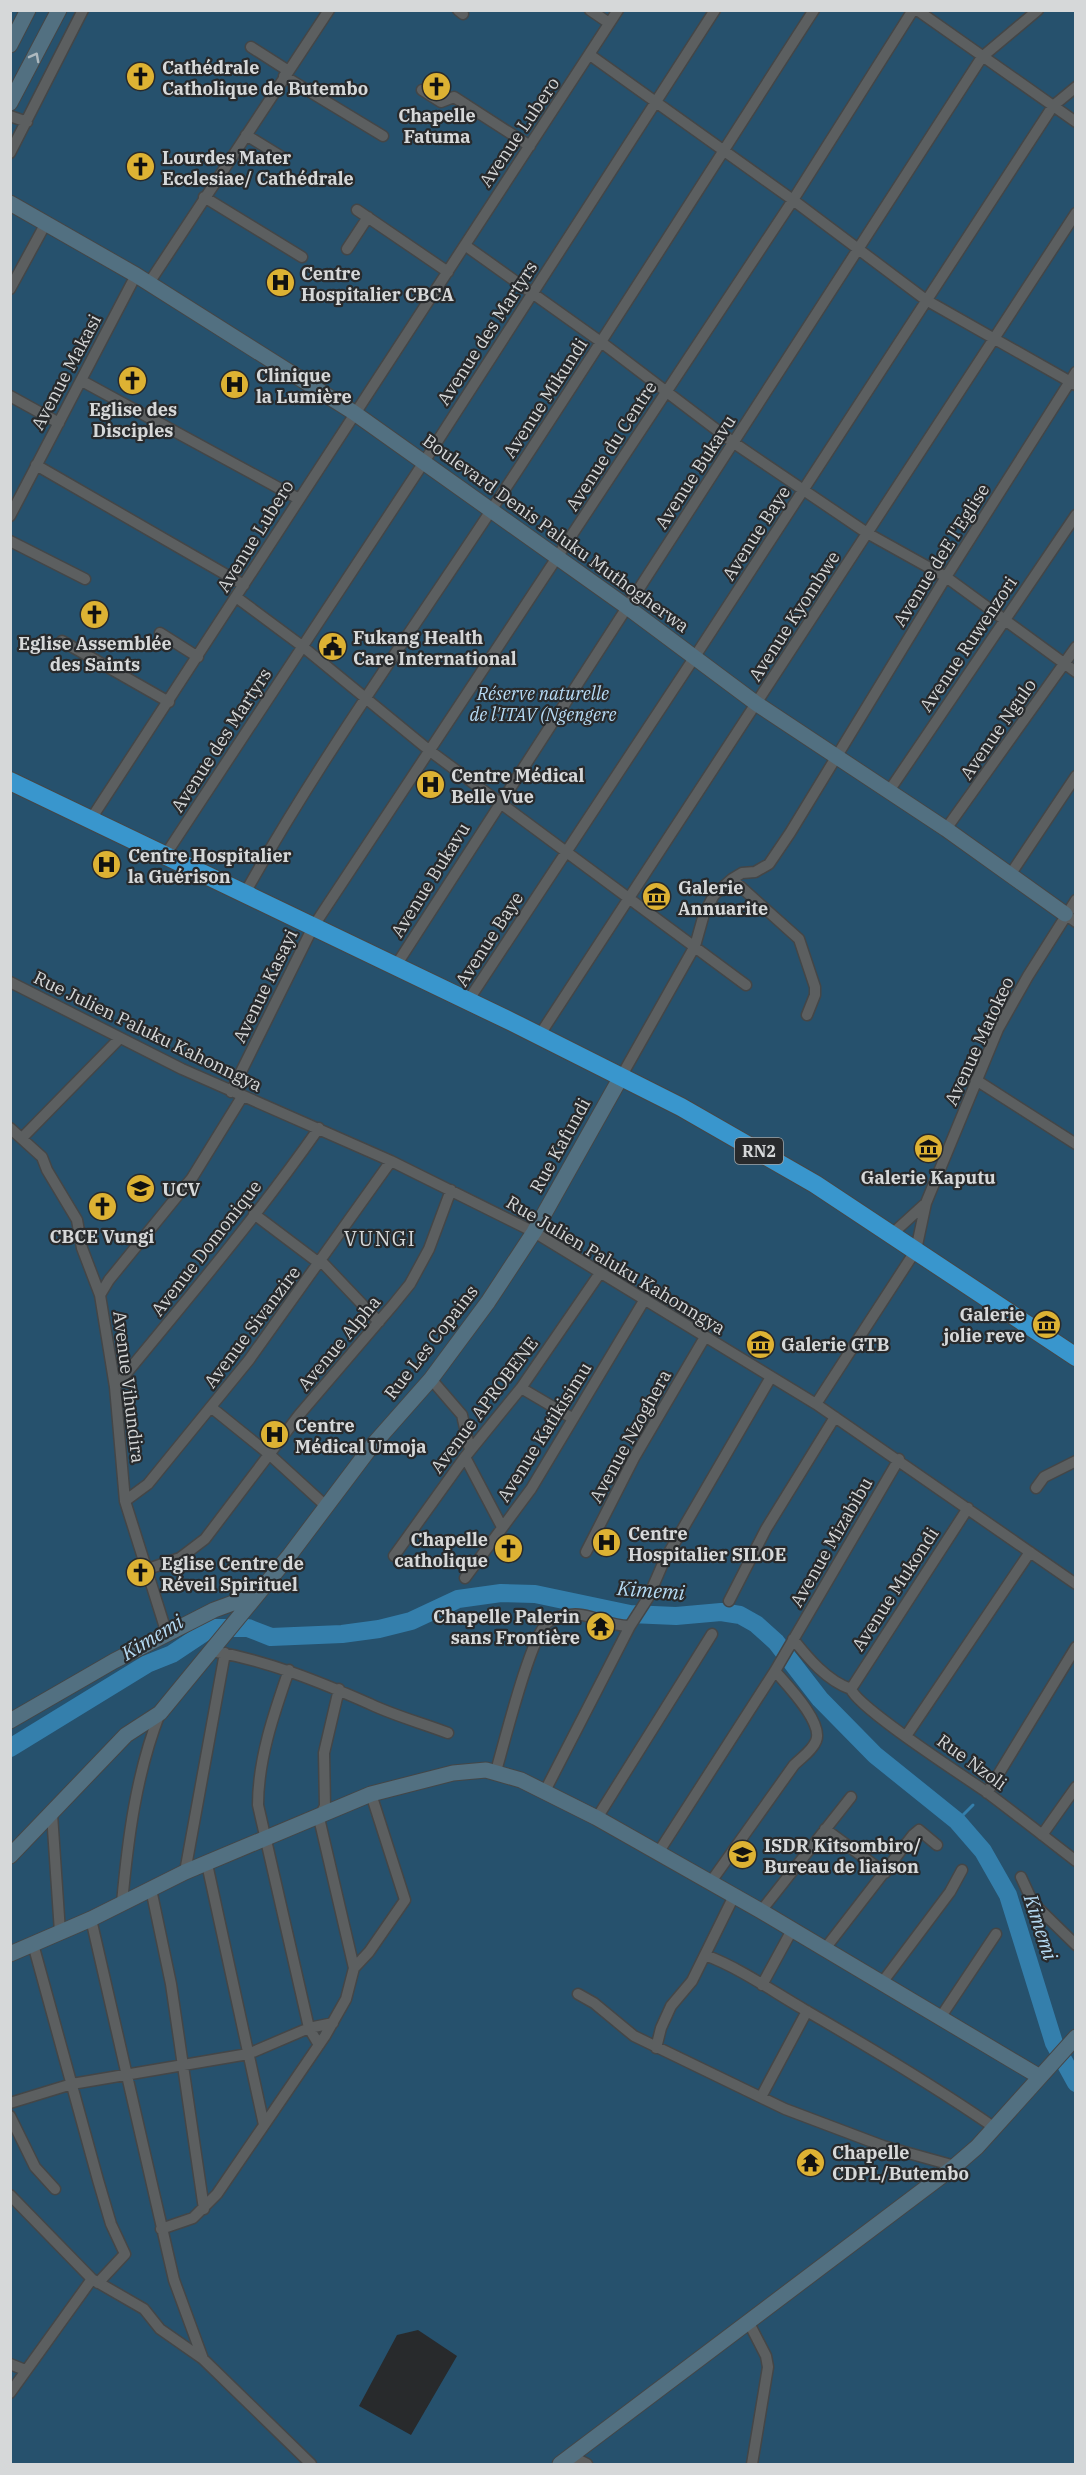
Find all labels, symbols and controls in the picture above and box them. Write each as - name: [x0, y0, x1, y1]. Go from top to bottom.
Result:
- one-way arrow: [28, 52, 39, 63]
- place label: Cathédrale Catholique de Butembo: [162, 56, 368, 100]
- church icon: Cathédrale Catholique de Butembo: [125, 61, 157, 93]
- church icon: Chapelle Fatuma: [421, 70, 453, 102]
- street label: Avenue Lubero: [474, 73, 564, 191]
- place label: Chapelle Fatuma: [398, 104, 476, 148]
- place label: Lourdes Mater Ecclesiae/ Cathédrale: [162, 146, 354, 190]
- church icon: Lourdes Mater Ecclesiae/ Cathédrale: [125, 151, 157, 183]
- street label: Avenue des Martyrs: [432, 257, 542, 409]
- place label: Centre Hospitalier CBCA: [301, 262, 454, 306]
- hospital icon: Centre Hospitalier CBCA: [264, 267, 296, 299]
- street label: Avenue Makasi: [26, 310, 106, 434]
- street label: Avenue Mikundi: [498, 333, 593, 462]
- church icon: Eglise des Disciples: [117, 364, 149, 396]
- place label: Clinique la Lumière: [256, 364, 352, 408]
- hospital icon: Clinique la Lumière: [219, 369, 251, 401]
- street label: Avenue du Centre: [560, 377, 662, 515]
- place label: Eglise des Disciples: [89, 398, 177, 442]
- street label: Avenue Bukavu: [650, 411, 740, 533]
- street label: Boulevard Denis Paluku Muthogherwa: [418, 429, 694, 638]
- street label: Avenue Lubero: [211, 476, 299, 596]
- street label: Avenue deE l'Eglise: [888, 479, 994, 631]
- street label: Avenue Baye: [717, 481, 795, 585]
- street label: Avenue Kyombwe: [743, 547, 845, 685]
- street label: Avenue Ruwenzori: [914, 572, 1022, 716]
- church icon: Eglise Assemblée des Saints: [79, 598, 111, 630]
- place label: Fukang Health Care International: [353, 626, 517, 670]
- public building icon: Fukang Health Care International: [316, 631, 348, 663]
- place label: Eglise Assemblée des Saints: [18, 632, 172, 676]
- street label: Avenue des Martyrs: [166, 664, 276, 816]
- street label: Avenue Ngulo: [955, 674, 1041, 784]
- park label: Réserve naturelle de l'ITAV (Ngengere: [469, 682, 617, 726]
- place label: Centre Médical Belle Vue: [451, 764, 585, 808]
- hospital icon: Centre Médical Belle Vue: [414, 769, 446, 801]
- street label: Avenue Bukavu: [385, 818, 475, 942]
- place label: Centre Hospitalier la Guérison: [128, 844, 292, 888]
- hospital icon: Centre Hospitalier la Guérison: [91, 849, 123, 881]
- place label: Galerie Annuarite: [678, 876, 768, 920]
- museum icon: Galerie Annuarite: [641, 881, 673, 913]
- street label: Avenue Baye: [450, 887, 528, 991]
- street label: Avenue Kasayi: [228, 925, 303, 1047]
- street label: Rue Julien Paluku Kahonngya: [30, 966, 266, 1097]
- street label: Avenue Matokeo: [939, 973, 1019, 1109]
- street label: Rue Kafundi: [525, 1093, 596, 1196]
- museum icon: Galerie Kaputu: [912, 1132, 944, 1164]
- road number: RN2: [735, 1138, 783, 1164]
- place label: Galerie Kaputu: [860, 1166, 996, 1189]
- school or university icon: UCV: [125, 1173, 157, 1205]
- street label: Avenue Domonique: [146, 1175, 266, 1321]
- place label: UCV: [162, 1178, 201, 1201]
- street label: Rue Julien Paluku Kahonngya: [502, 1190, 730, 1340]
- church icon: CBCE Vungi: [86, 1191, 118, 1223]
- place label: CBCE Vungi: [50, 1225, 154, 1248]
- district label: VUNGI: [344, 1225, 416, 1252]
- street label: Avenue Sivanzire: [199, 1261, 305, 1393]
- street label: Rue Les Copains: [379, 1280, 483, 1404]
- street label: Avenue Alpha: [293, 1291, 386, 1395]
- place label: Galerie jolie reve: [942, 1303, 1025, 1347]
- museum icon: Galerie jolie reve: [1030, 1308, 1062, 1340]
- street label: Avenue Vihundira: [108, 1310, 150, 1465]
- museum icon: Galerie GTB: [744, 1328, 776, 1360]
- street label: Avenue APROBENE: [425, 1332, 543, 1478]
- place label: Galerie GTB: [781, 1333, 889, 1356]
- street label: Avenue Katikisimu: [492, 1358, 596, 1506]
- street label: Avenue Nzoghera: [584, 1365, 676, 1507]
- place label: Centre Médical Umoja: [295, 1414, 427, 1458]
- hospital icon: Centre Médical Umoja: [258, 1419, 290, 1451]
- street label: Avenue Mizabibu: [785, 1473, 877, 1611]
- place label: Centre Hospitalier SILOE: [628, 1522, 786, 1566]
- street label: Avenue Mukondi: [846, 1523, 944, 1655]
- hospital icon: Centre Hospitalier SILOE: [591, 1527, 623, 1559]
- place label: Chapelle catholique: [394, 1528, 488, 1572]
- church icon: Chapelle catholique: [493, 1533, 525, 1565]
- place label: Eglise Centre de Réveil Spirituel: [161, 1552, 304, 1596]
- church icon: Eglise Centre de Réveil Spirituel: [124, 1557, 156, 1589]
- water label: Kimemi: [615, 1574, 686, 1606]
- place label: Chapelle Palerin sans Frontière: [433, 1605, 580, 1649]
- water label: Kimemi: [115, 1608, 188, 1667]
- temple icon: Chapelle Palerin sans Frontière: [585, 1610, 617, 1642]
- street label: Rue Nzoli: [933, 1729, 1012, 1795]
- place label: ISDR Kitsombiro/ Bureau de liaison: [764, 1834, 922, 1878]
- school or university icon: ISDR Kitsombiro/ Bureau de liaison: [727, 1839, 759, 1871]
- water label: Kimemi: [1017, 1890, 1064, 1963]
- place label: Chapelle CDPL/Butembo: [832, 2141, 969, 2185]
- temple icon: Chapelle CDPL/Butembo: [795, 2146, 827, 2178]

